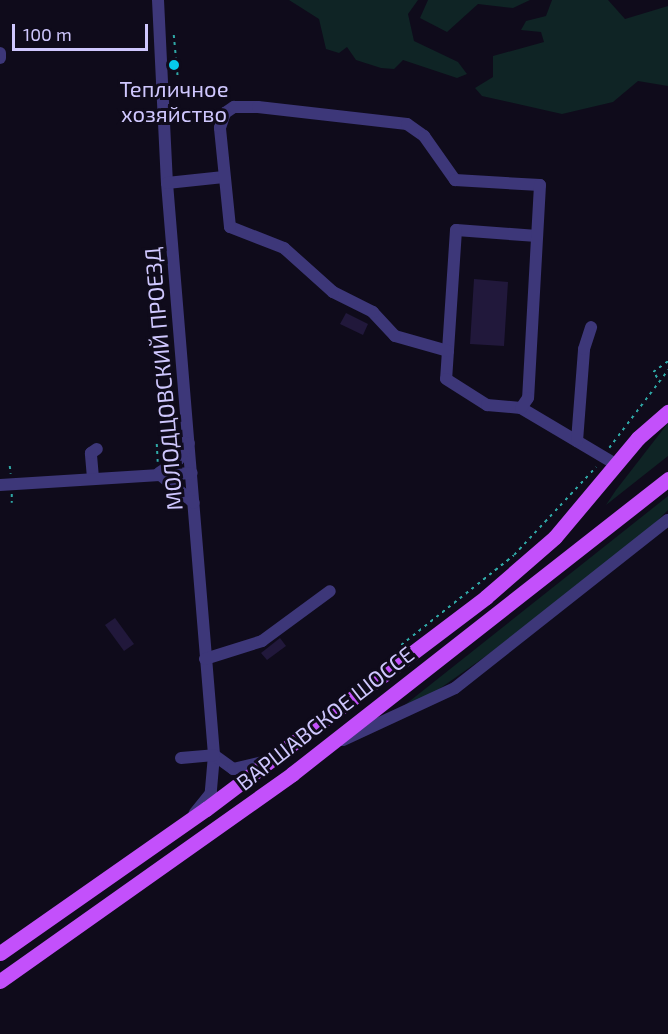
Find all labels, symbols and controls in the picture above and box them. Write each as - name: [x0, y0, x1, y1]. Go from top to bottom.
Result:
- scale bar: [15, 12, 152, 50]
- text: 100 m: [23, 23, 72, 45]
- marker: Тепличное хозяйство: [167, 58, 181, 72]
- place label: Тепличное хозяйство: [119, 75, 229, 126]
- street label: МОЛОДЦОВСКИЙ ПРОЕЗД: [138, 246, 188, 512]
- street label: ВАРШАВСКОЕ ШОССЕ: [231, 641, 419, 795]

